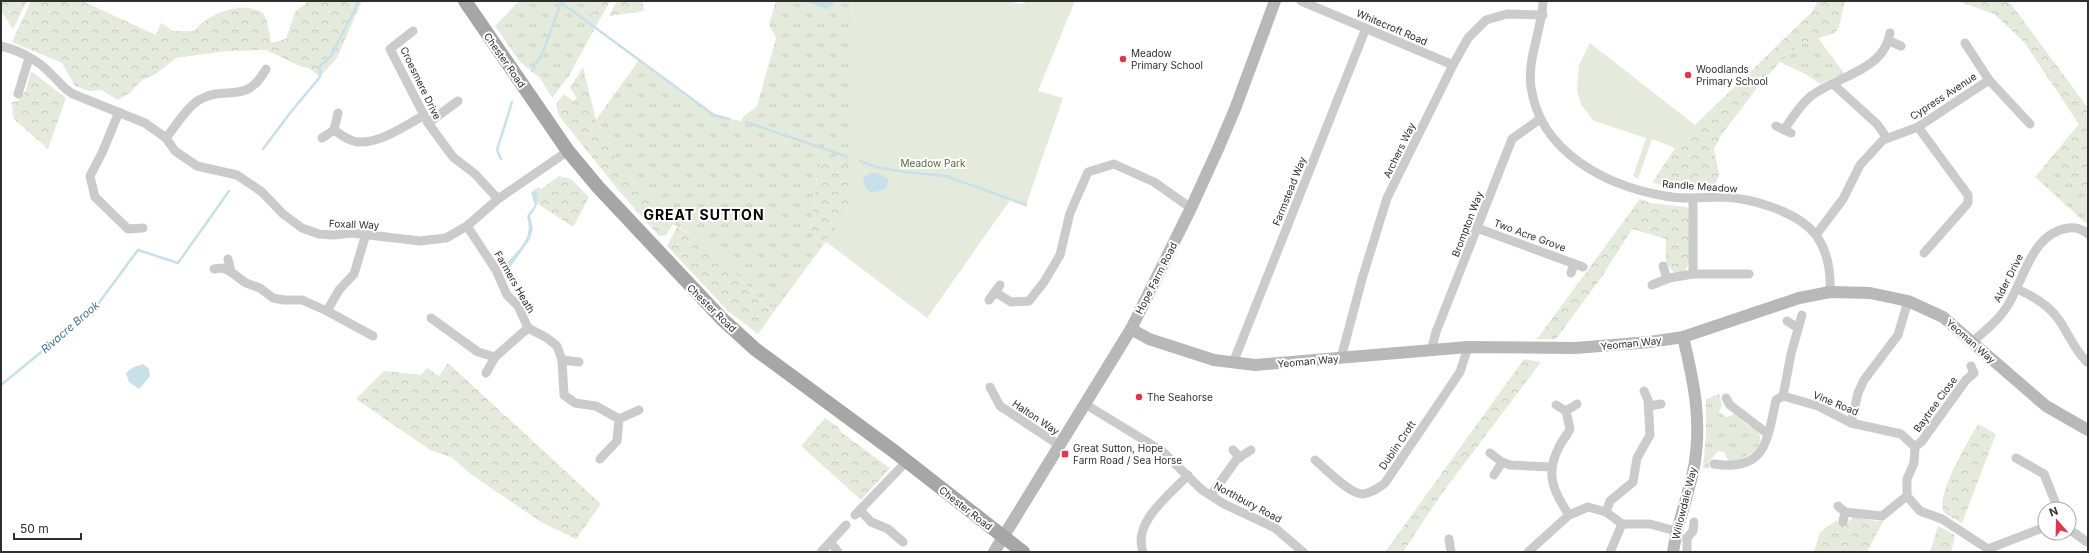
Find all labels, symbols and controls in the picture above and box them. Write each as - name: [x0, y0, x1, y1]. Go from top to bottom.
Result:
- street label: Whitecroft Road: [1355, 7, 1429, 47]
- street label: Chester Road: [482, 30, 528, 90]
- street label: Croesmere Drive: [398, 45, 444, 122]
- place label: Meadow Primary School: [1131, 47, 1203, 71]
- marker: Meadow Primary School: [1118, 54, 1128, 64]
- place label: Woodlands Primary School: [1696, 63, 1768, 87]
- marker: Woodlands Primary School: [1683, 70, 1693, 80]
- street label: Cypress Avenue: [1907, 70, 1979, 122]
- street label: Archers Way: [1380, 120, 1418, 180]
- street label: Farmstead Way: [1270, 154, 1308, 227]
- park label: Meadow Park: [901, 157, 966, 169]
- street label: Randle Meadow: [1662, 177, 1738, 195]
- street label: Brompton Way: [1449, 189, 1485, 259]
- district label: GREAT SUTTON: [643, 206, 765, 223]
- street label: Two Acre Grove: [1492, 216, 1568, 254]
- street label: Foxall Way: [329, 217, 380, 231]
- street label: Hope Farm Road: [1133, 240, 1179, 316]
- street label: Farmers Heath: [492, 249, 538, 315]
- street label: Alder Drive: [1991, 252, 2025, 304]
- street label: Chester Road: [685, 281, 739, 335]
- water label: Rivacre Brook: [38, 297, 103, 356]
- street label: Yeoman Way: [1944, 316, 1998, 366]
- street label: Yeoman Way: [1600, 334, 1663, 352]
- street label: Yeoman Way: [1277, 352, 1339, 370]
- street label: Baytree Close: [1911, 374, 1959, 434]
- street label: Vine Road: [1811, 388, 1861, 418]
- place label: The Seahorse: [1147, 391, 1213, 403]
- marker: The Seahorse: [1134, 392, 1144, 402]
- street label: Halton Way: [1010, 397, 1062, 437]
- street label: Dublin Croft: [1376, 418, 1418, 472]
- place label: Great Sutton, Hope Farm Road / Sea Horse: [1073, 442, 1182, 466]
- marker: Great Sutton, Hope Farm Road / Sea Horse: [1060, 449, 1070, 459]
- street label: Willowdale Way: [1669, 465, 1699, 540]
- street label: Northbury Road: [1212, 479, 1284, 525]
- street label: Chester Road: [937, 484, 995, 532]
- north arrow: [2037, 501, 2077, 541]
- text: N: [2047, 504, 2060, 520]
- scale bar: [14, 515, 81, 541]
- text: 50 m: [20, 521, 49, 536]

